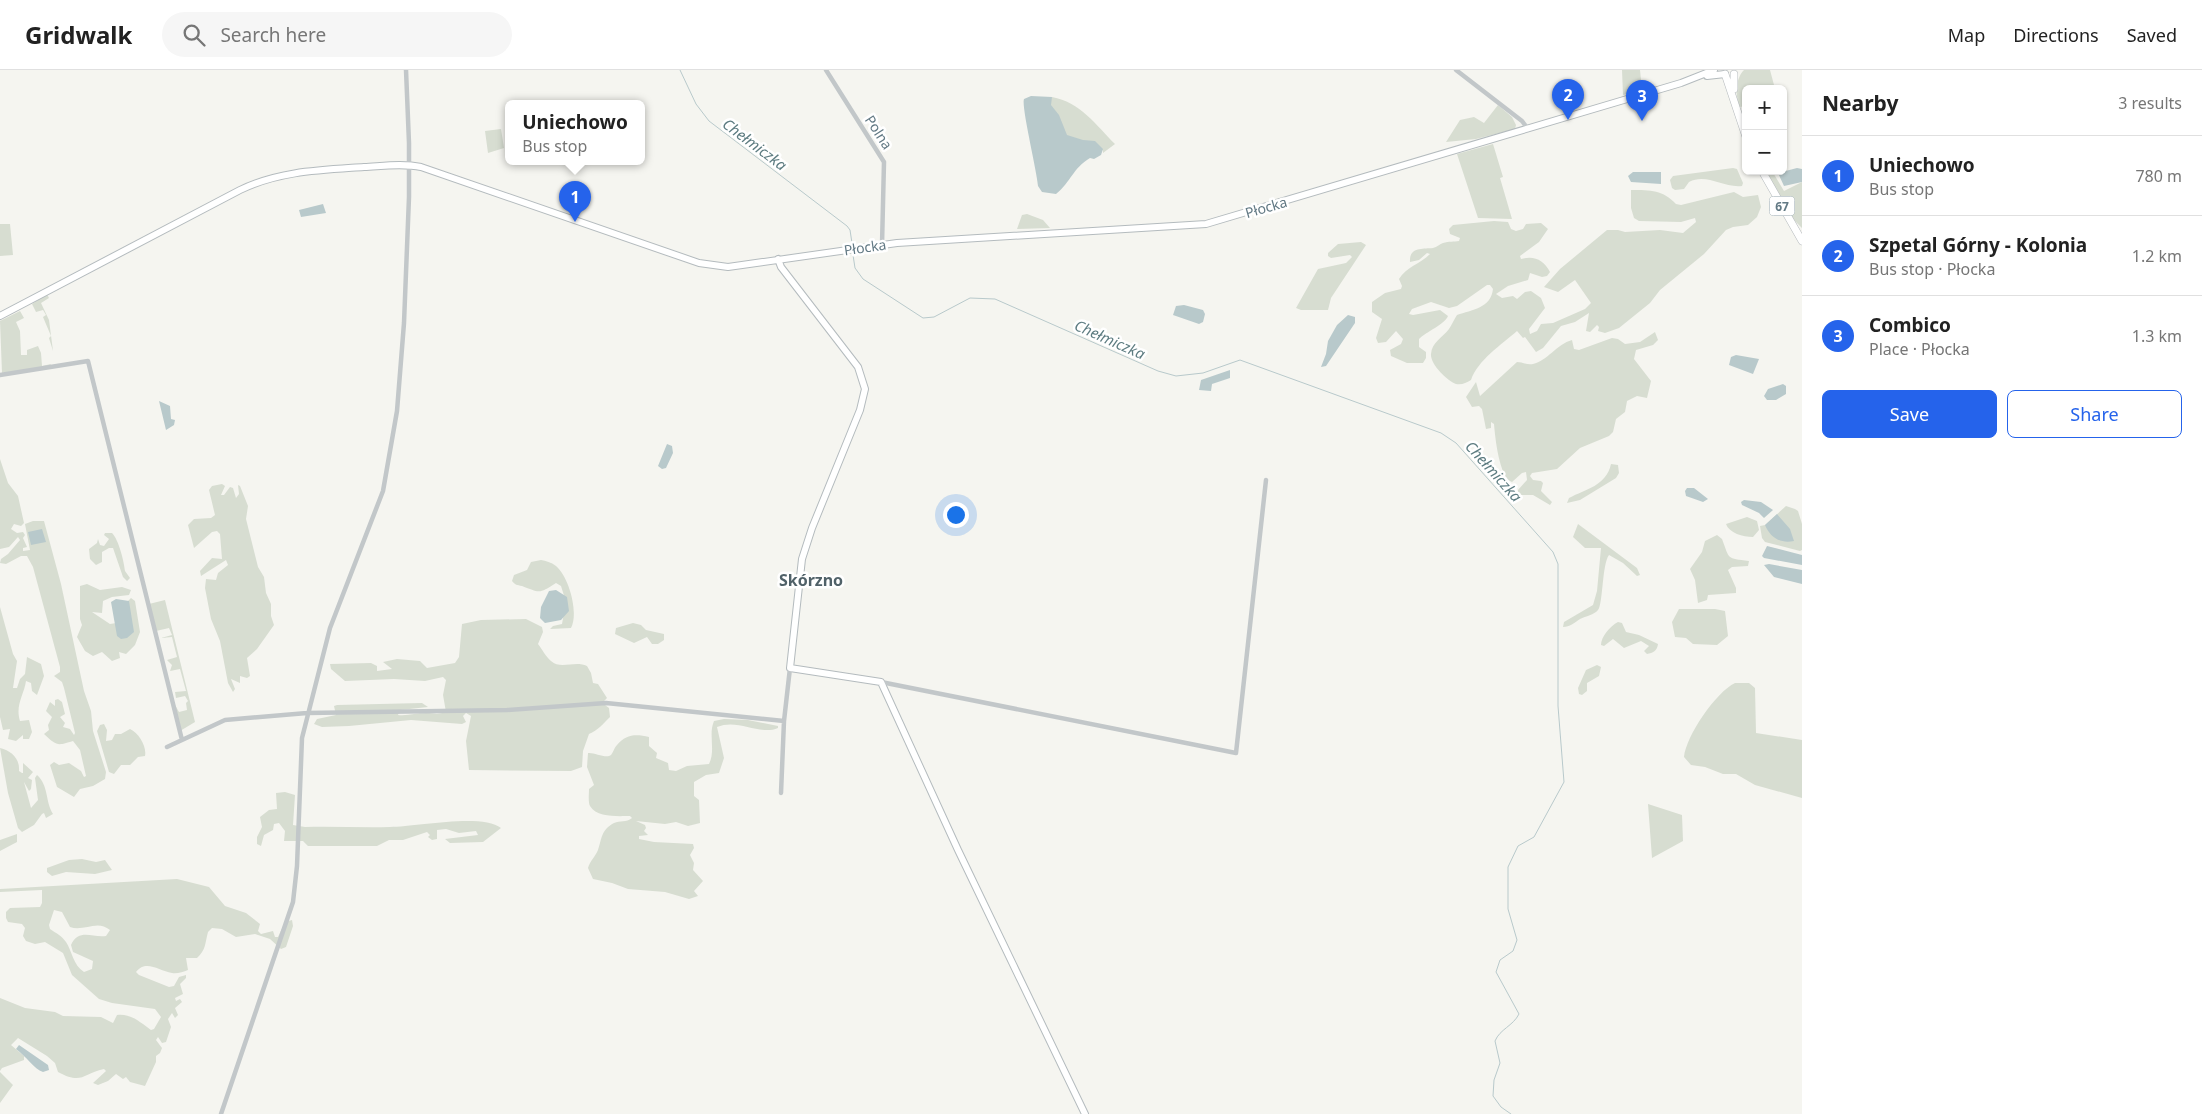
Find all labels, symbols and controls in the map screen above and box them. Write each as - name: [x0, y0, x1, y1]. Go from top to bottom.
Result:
- search box: [162, 12, 512, 57]
- text: Gridwalk: [25, 18, 132, 51]
- icon: search: [180, 21, 208, 49]
- text: Search here: [220, 22, 326, 48]
- text: Map: [1948, 23, 1985, 47]
- text: Directions: [2013, 23, 2099, 47]
- text: Saved: [2127, 23, 2177, 47]
- pin: 2: [1552, 79, 1584, 120]
- pin: 3: [1626, 80, 1658, 121]
- map controls: [1742, 85, 1787, 175]
- button: +: [1742, 85, 1787, 130]
- text: Nearby: [1822, 89, 1898, 117]
- text: 3 results: [2118, 92, 2182, 114]
- popup: [505, 100, 645, 165]
- text: Uniechowo: [522, 109, 628, 135]
- street label: Polna: [861, 111, 897, 153]
- water label: Chełmiczka: [719, 113, 791, 175]
- button: −: [1742, 130, 1787, 175]
- text: Bus stop: [522, 135, 587, 157]
- text: Uniechowo: [1869, 152, 1975, 178]
- text: 1: [1833, 165, 1843, 187]
- text: 780 m: [2135, 165, 2182, 187]
- text: Bus stop: [1869, 178, 1934, 200]
- pin: 1: [559, 181, 591, 222]
- street label: Płocka: [1243, 192, 1289, 222]
- road number: 67: [1770, 196, 1794, 216]
- text: Szpetal Górny - Kolonia: [1869, 232, 2087, 258]
- street label: Płocka: [843, 235, 887, 259]
- text: 2: [1833, 245, 1843, 267]
- text: 1.2 km: [2132, 245, 2182, 267]
- text: Bus stop · Płocka: [1869, 258, 1995, 280]
- text: Combico: [1869, 312, 1951, 338]
- water label: Chełmiczka: [1072, 315, 1149, 364]
- text: 3: [1833, 325, 1843, 347]
- text: 1.3 km: [2132, 325, 2182, 347]
- text: Place · Płocka: [1869, 338, 1970, 360]
- button: Save: [1822, 390, 1997, 438]
- button: Share: [2007, 390, 2182, 438]
- water label: Chełmiczka: [1461, 436, 1527, 506]
- your location: [943, 502, 969, 528]
- district label: Skórzno: [779, 569, 843, 591]

